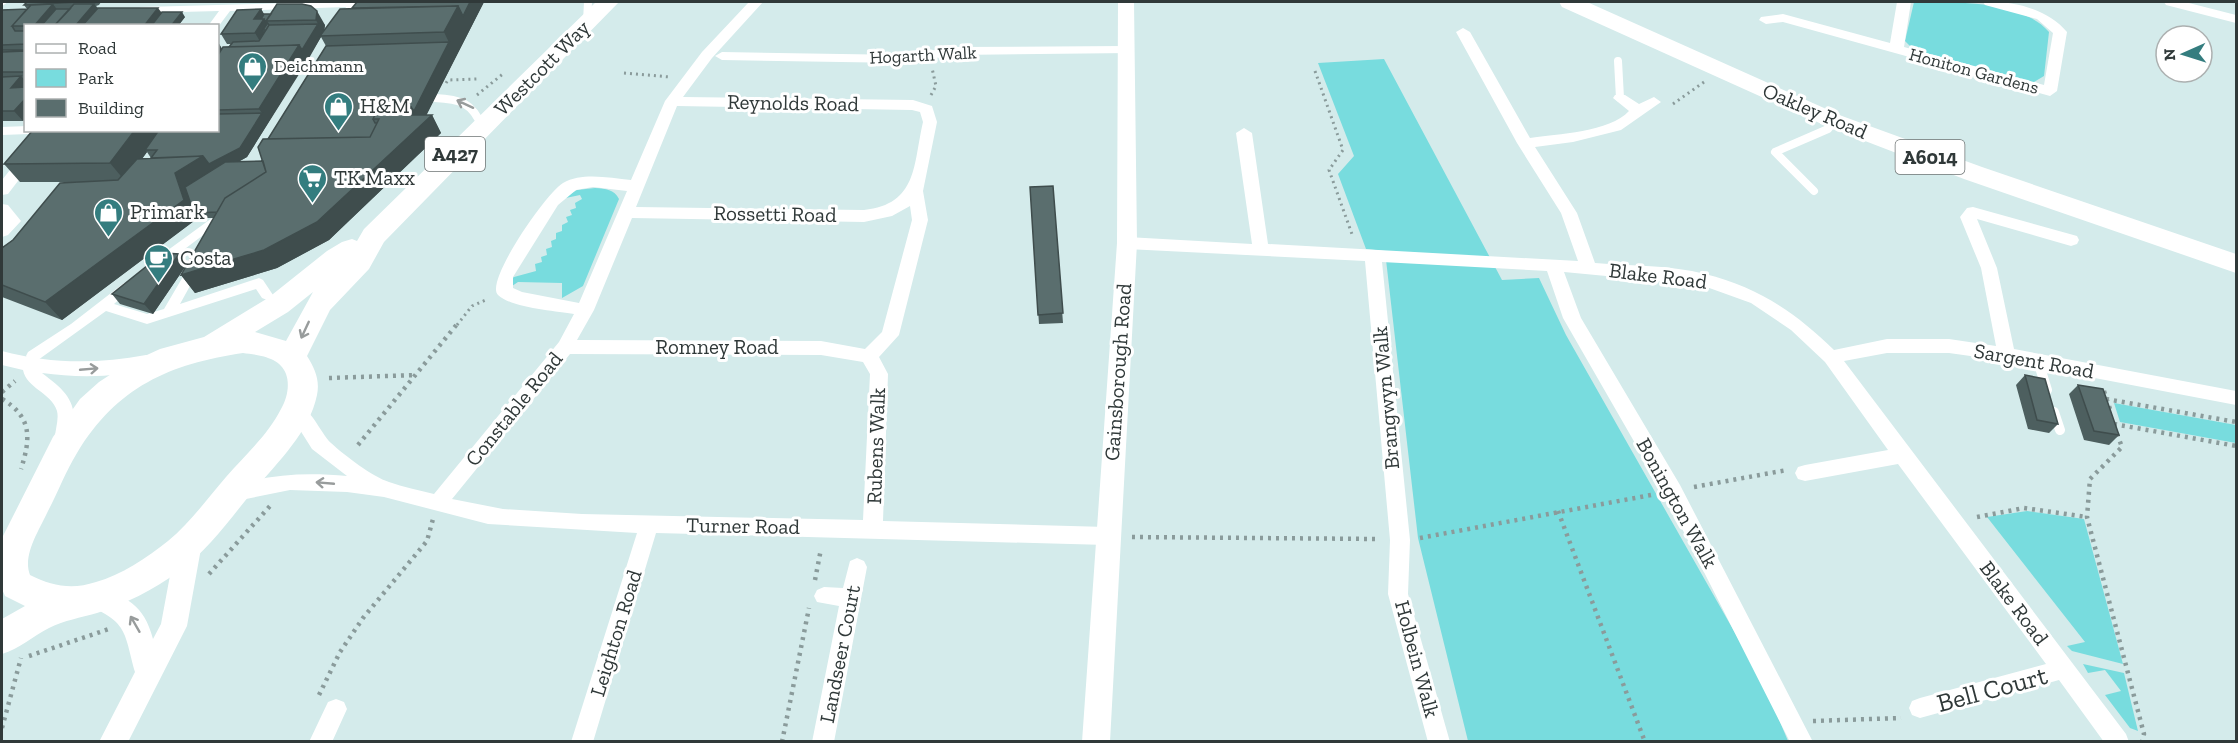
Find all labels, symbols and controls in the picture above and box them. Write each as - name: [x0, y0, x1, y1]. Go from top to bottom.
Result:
- street label: Westcott Way: [489, 15, 595, 121]
- legend: [24, 24, 219, 132]
- north arrow: [2154, 24, 2214, 84]
- text: Road: [78, 37, 117, 59]
- street label: Hogarth Walk: [869, 41, 978, 69]
- street label: Honiton Gardens: [1907, 43, 2041, 99]
- text: N: [2160, 48, 2179, 61]
- shop icon: Deichmann: [237, 50, 269, 92]
- place label: Deichmann: [274, 55, 364, 77]
- text: Park: [78, 67, 114, 89]
- street label: Oakley Road: [1759, 77, 1872, 144]
- street label: Reynolds Road: [727, 89, 860, 116]
- shop icon: H&M: [323, 90, 355, 132]
- place label: H&M: [360, 93, 410, 118]
- text: Building: [78, 97, 144, 119]
- one-way arrow: [456, 97, 474, 109]
- road number: A427: [425, 137, 485, 171]
- road number: A6014: [1896, 140, 1964, 174]
- supermarket icon: TK Maxx: [297, 162, 329, 204]
- place label: TK Maxx: [334, 165, 415, 190]
- shop icon: Primark: [93, 196, 125, 238]
- place label: Primark: [130, 199, 205, 224]
- street label: Rossetti Road: [713, 200, 837, 227]
- cafe icon: Costa: [143, 242, 175, 284]
- place label: Costa: [180, 245, 231, 270]
- street label: Blake Road: [1608, 257, 1709, 294]
- street label: Gainsborough Road: [1099, 282, 1136, 462]
- one-way arrow: [298, 321, 310, 339]
- street label: Brangwyn Walk: [1367, 325, 1404, 471]
- street label: Romney Road: [655, 334, 779, 359]
- street label: Sargent Road: [1972, 338, 2096, 383]
- street label: Constable Road: [460, 346, 568, 471]
- one-way arrow: [79, 363, 99, 374]
- street label: Rubens Walk: [861, 387, 890, 505]
- street label: Bonington Walk: [1631, 433, 1724, 572]
- one-way arrow: [316, 477, 335, 488]
- street label: Turner Road: [686, 512, 801, 539]
- street label: Blake Road: [1975, 556, 2054, 650]
- street label: Leighton Road: [584, 566, 647, 699]
- street label: Landseer Court: [814, 583, 865, 725]
- street label: Holbein Walk: [1390, 598, 1445, 720]
- one-way arrow: [129, 616, 141, 633]
- street label: Bell Court: [1933, 659, 2051, 719]

